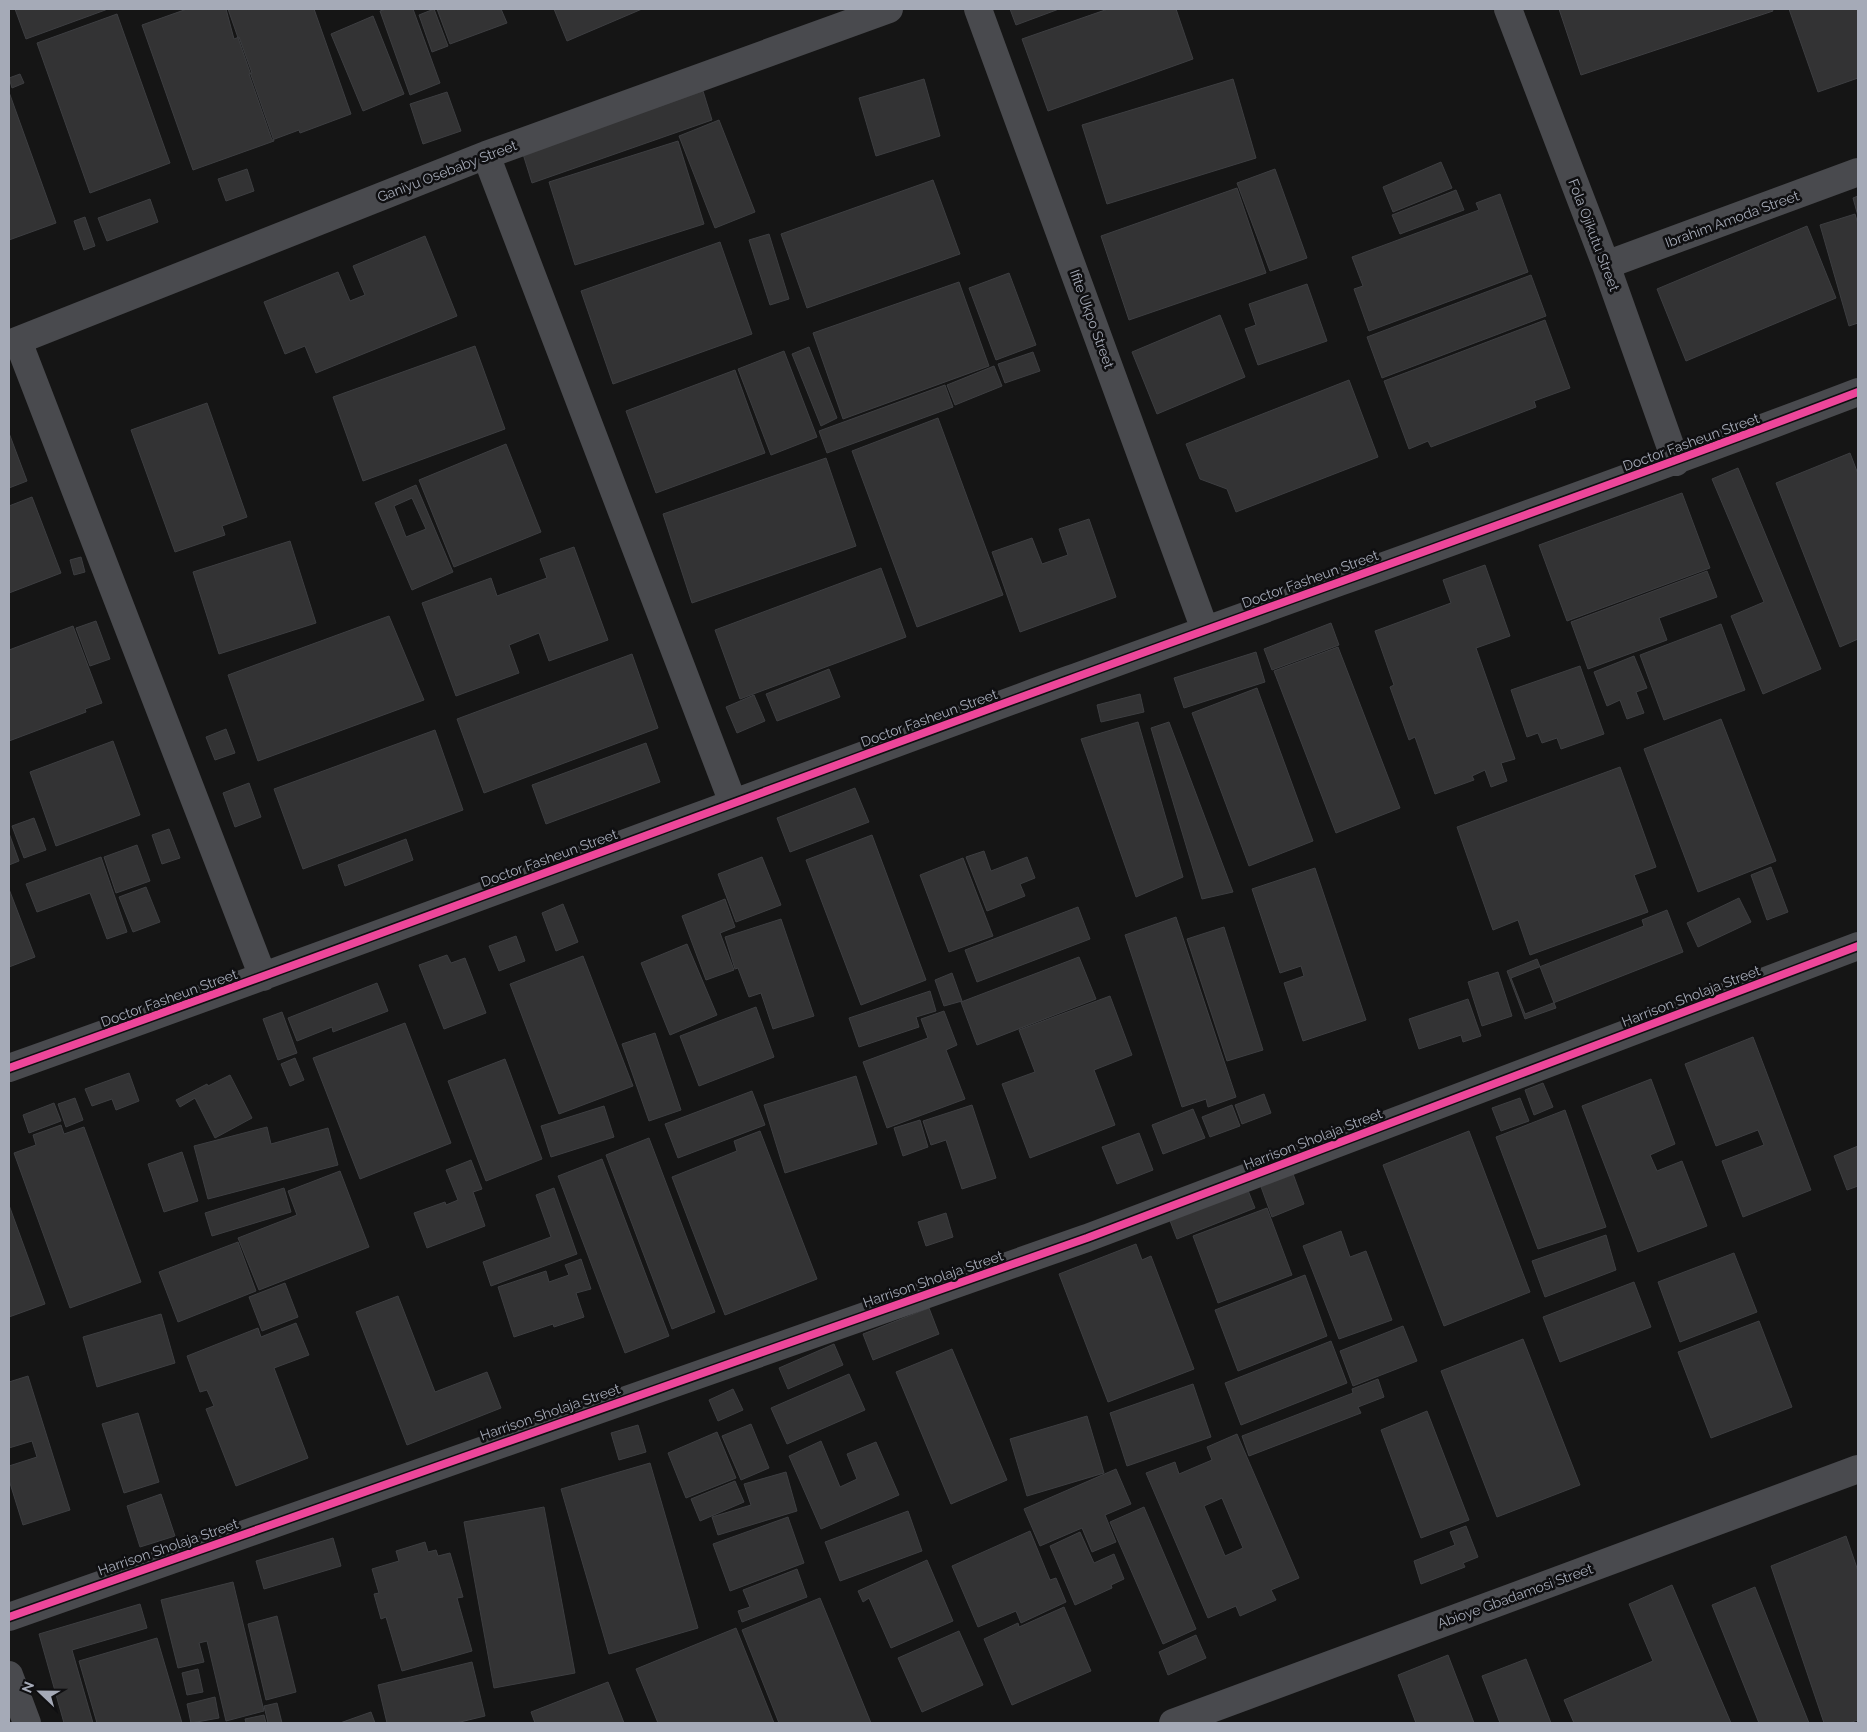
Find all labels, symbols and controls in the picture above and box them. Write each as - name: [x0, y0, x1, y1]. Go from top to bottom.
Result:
- street label: Ganiyu Osebaby Street: [375, 137, 519, 205]
- street label: Fola Ojikutu Street: [1565, 177, 1623, 294]
- street label: Ibrahim Amoda Street: [1663, 187, 1801, 251]
- street label: Ifite Ukpo Street: [1067, 267, 1117, 371]
- street label: Doctor Fasheun Street: [1621, 410, 1762, 474]
- street label: Doctor Fasheun Street: [1240, 547, 1381, 611]
- street label: Doctor Fasheun Street: [859, 686, 1000, 750]
- street label: Doctor Fasheun Street: [479, 826, 620, 890]
- street label: Harrison Sholaja Street: [1619, 962, 1763, 1030]
- street label: Doctor Fasheun Street: [99, 966, 240, 1030]
- street label: Harrison Sholaja Street: [1241, 1105, 1385, 1173]
- street label: Harrison Sholaja Street: [861, 1247, 1005, 1311]
- street label: Harrison Sholaja Street: [478, 1380, 622, 1444]
- street label: Harrison Sholaja Street: [96, 1515, 240, 1579]
- street label: Abioye Gbadamosi Street: [1435, 1560, 1595, 1632]
- north arrow: [15, 1667, 65, 1717]
- text: N: [19, 1679, 37, 1695]

